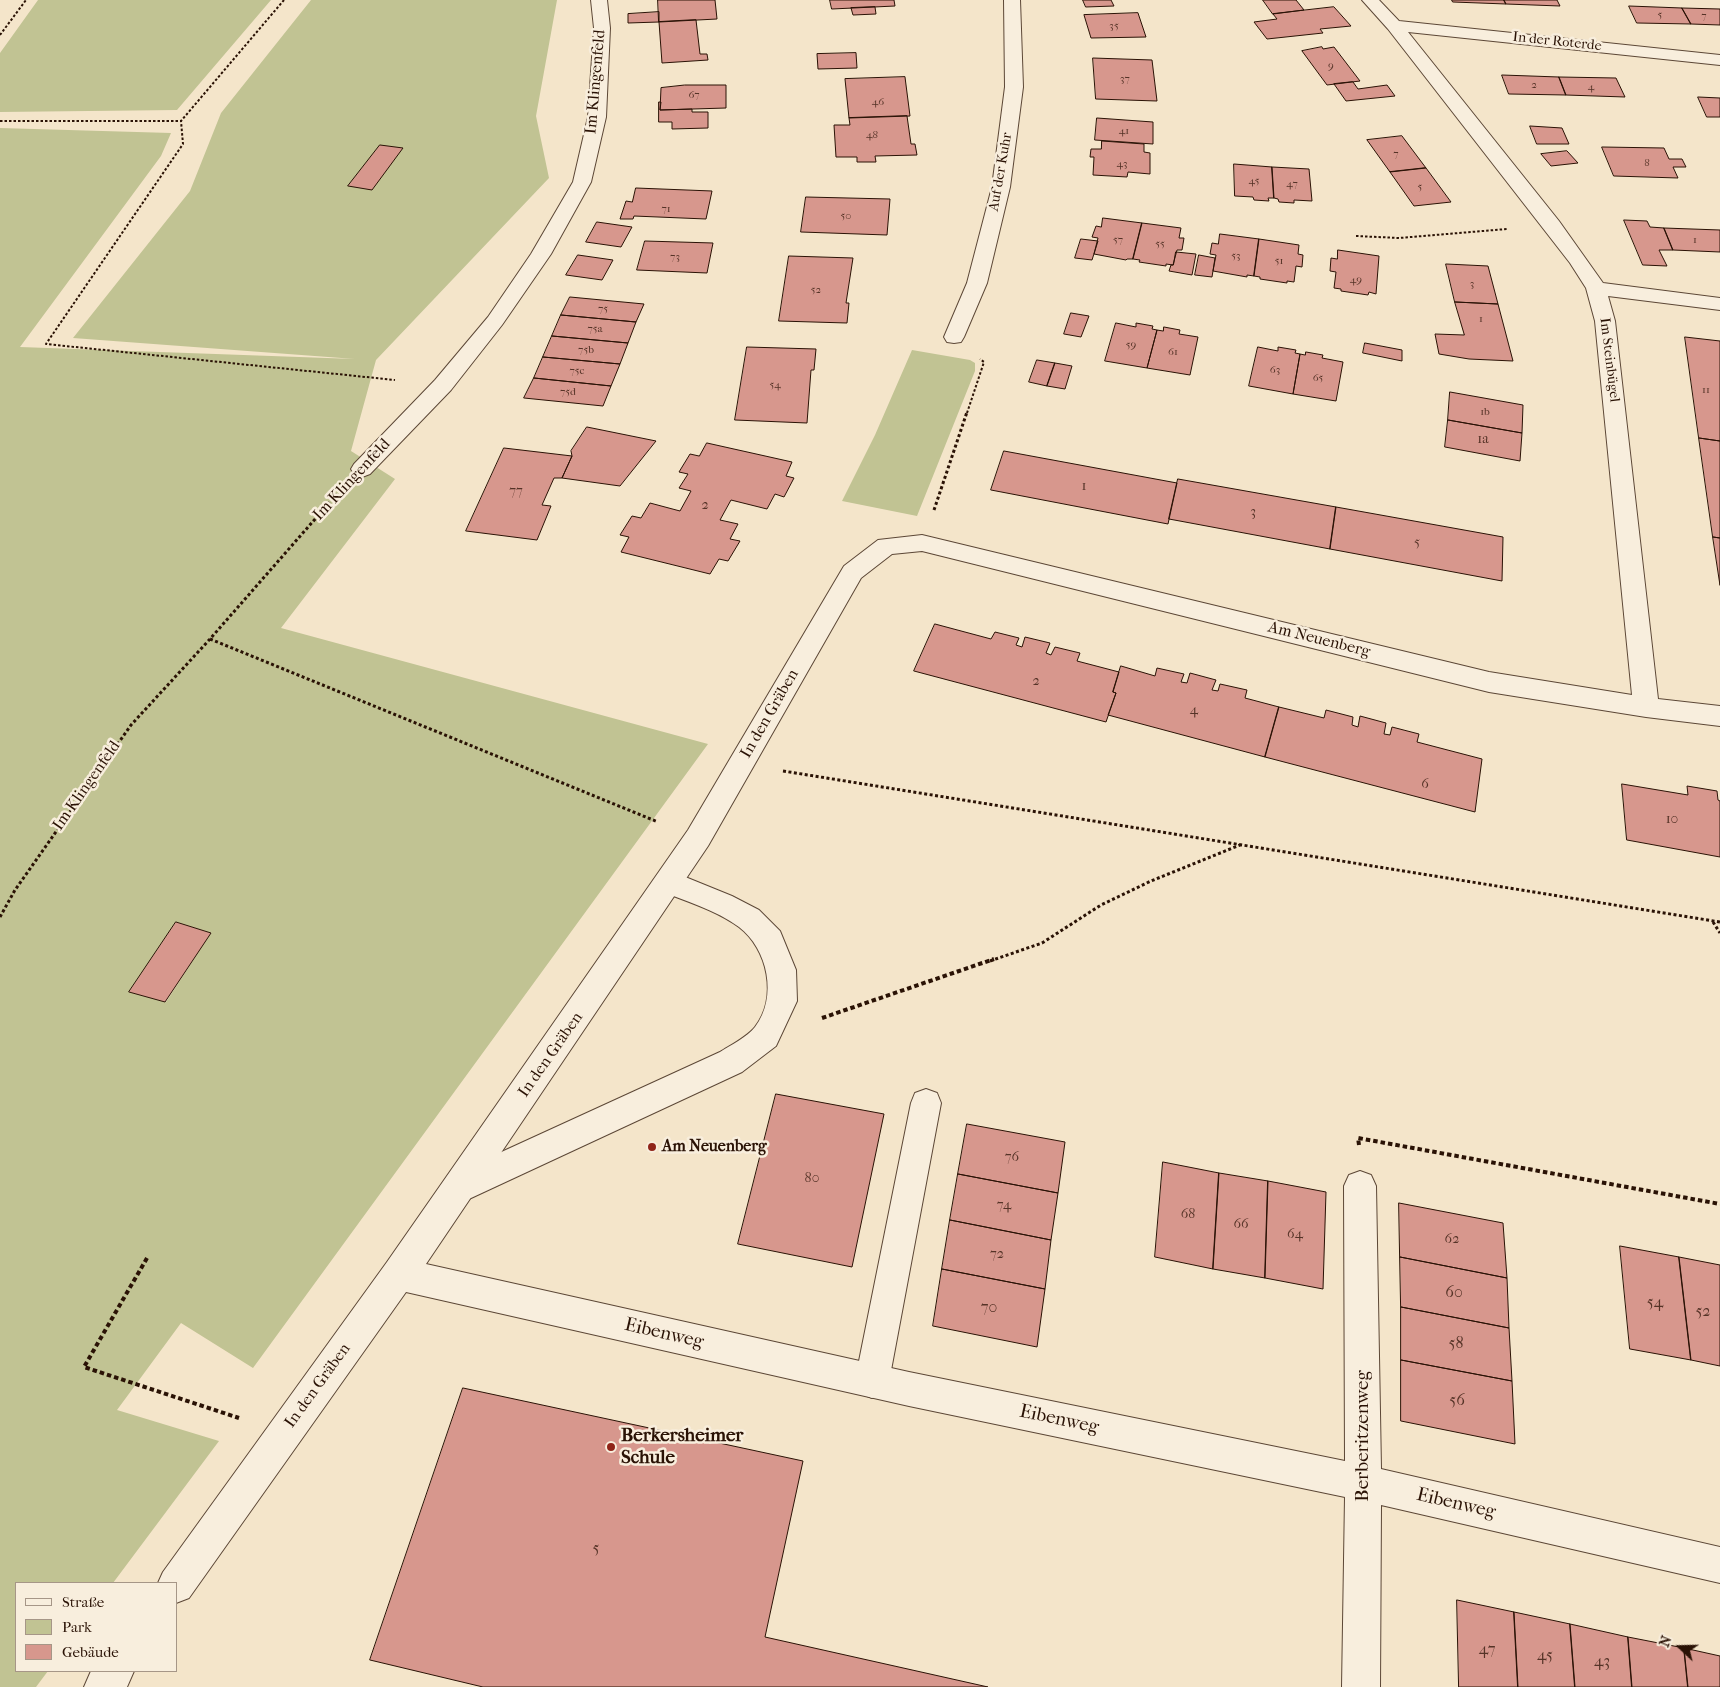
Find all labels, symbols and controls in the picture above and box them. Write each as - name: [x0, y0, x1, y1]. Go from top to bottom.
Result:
- house number: 5: [1658, 8, 1662, 22]
- house number: 7: [1701, 9, 1707, 23]
- house number: 35: [1109, 19, 1119, 33]
- street label: Im Klingenfeld: [582, 29, 610, 135]
- street label: In der Roterde: [1512, 29, 1602, 55]
- house number: 9: [1328, 59, 1334, 73]
- house number: 37: [1120, 72, 1130, 86]
- house number: 2: [1531, 78, 1537, 92]
- house number: 4: [1588, 80, 1594, 94]
- house number: 67: [688, 88, 700, 102]
- house number: 46: [872, 95, 884, 109]
- house number: 41: [1119, 124, 1129, 138]
- house number: 48: [866, 128, 878, 142]
- street label: Auf der Kuhr: [986, 131, 1016, 213]
- house number: 7: [1393, 147, 1399, 161]
- house number: 8: [1644, 156, 1650, 170]
- house number: 43: [1116, 157, 1128, 171]
- house number: 45: [1249, 174, 1259, 188]
- house number: 47: [1286, 177, 1298, 191]
- house number: 5: [1418, 180, 1422, 194]
- house number: 71: [661, 202, 671, 216]
- house number: 50: [841, 209, 851, 223]
- house number: 57: [1113, 233, 1123, 247]
- house number: 1: [1693, 233, 1697, 247]
- house number: 55: [1155, 237, 1165, 251]
- house number: 53: [1231, 249, 1241, 263]
- house number: 73: [670, 250, 680, 264]
- house number: 51: [1275, 254, 1283, 268]
- house number: 49: [1350, 273, 1362, 287]
- house number: 3: [1470, 277, 1474, 291]
- house number: 52: [811, 283, 821, 297]
- house number: 75: [598, 302, 608, 316]
- house number: 1: [1479, 312, 1483, 326]
- street label: Im Steinbügel: [1595, 317, 1623, 403]
- house number: 75a: [587, 322, 603, 336]
- house number: 59: [1126, 338, 1136, 352]
- house number: 75b: [578, 343, 594, 357]
- house number: 61: [1168, 345, 1178, 359]
- house number: 63: [1270, 363, 1280, 377]
- house number: 75c: [570, 364, 584, 378]
- house number: 65: [1313, 371, 1323, 385]
- house number: 54: [769, 378, 781, 392]
- house number: 11: [1702, 383, 1710, 397]
- house number: 75d: [560, 385, 576, 399]
- house number: 1b: [1480, 405, 1490, 419]
- house number: 1a: [1477, 432, 1489, 448]
- street label: Im Klingenfeld: [309, 435, 395, 525]
- house number: 1: [1082, 479, 1086, 495]
- house number: 77: [509, 484, 523, 500]
- house number: 2: [701, 498, 709, 514]
- house number: 3: [1250, 505, 1256, 521]
- house number: 5: [1414, 535, 1420, 551]
- street label: Am Neuenberg: [1266, 618, 1372, 662]
- street label: In den Gräben: [737, 666, 803, 762]
- house number: 2: [1032, 674, 1040, 690]
- house number: 4: [1190, 703, 1198, 719]
- street label: Im Klingenfeld: [49, 738, 125, 834]
- house number: 6: [1421, 777, 1429, 793]
- house number: 10: [1666, 812, 1678, 828]
- street label: In den Gräben: [515, 1009, 587, 1101]
- place label: Am Neuenberg: [662, 1137, 767, 1157]
- marker: Am Neuenberg: [646, 1141, 658, 1153]
- house number: 76: [1005, 1150, 1019, 1166]
- house number: 80: [805, 1171, 819, 1187]
- house number: 74: [997, 1198, 1011, 1214]
- house number: 68: [1181, 1207, 1195, 1223]
- house number: 66: [1233, 1217, 1249, 1233]
- house number: 64: [1287, 1227, 1303, 1243]
- house number: 62: [1445, 1232, 1459, 1248]
- house number: 72: [990, 1247, 1004, 1263]
- house number: 60: [1445, 1283, 1463, 1303]
- house number: 54: [1647, 1293, 1663, 1313]
- house number: 70: [981, 1298, 997, 1318]
- house number: 52: [1695, 1302, 1711, 1322]
- street label: Eibenweg: [622, 1314, 706, 1354]
- house number: 58: [1449, 1334, 1463, 1354]
- street label: In den Gräben: [281, 1340, 355, 1432]
- street label: Berberitzenweg: [1352, 1370, 1374, 1502]
- house number: 56: [1449, 1391, 1465, 1411]
- street label: Eibenweg: [1017, 1400, 1101, 1440]
- place label: Berkersheimer Schule: [621, 1425, 743, 1469]
- marker: Berkersheimer Schule: [605, 1441, 617, 1453]
- street label: Eibenweg: [1414, 1484, 1498, 1524]
- house number: 5: [593, 1539, 599, 1559]
- legend: [15, 1582, 178, 1672]
- text: Straße: [62, 1593, 104, 1611]
- text: Park: [62, 1618, 92, 1636]
- north arrow: [1655, 1622, 1705, 1672]
- text: N: [1656, 1633, 1675, 1649]
- house number: 47: [1479, 1640, 1495, 1660]
- text: Gebäude: [62, 1643, 119, 1661]
- house number: 45: [1537, 1646, 1553, 1666]
- house number: 43: [1594, 1652, 1610, 1672]

